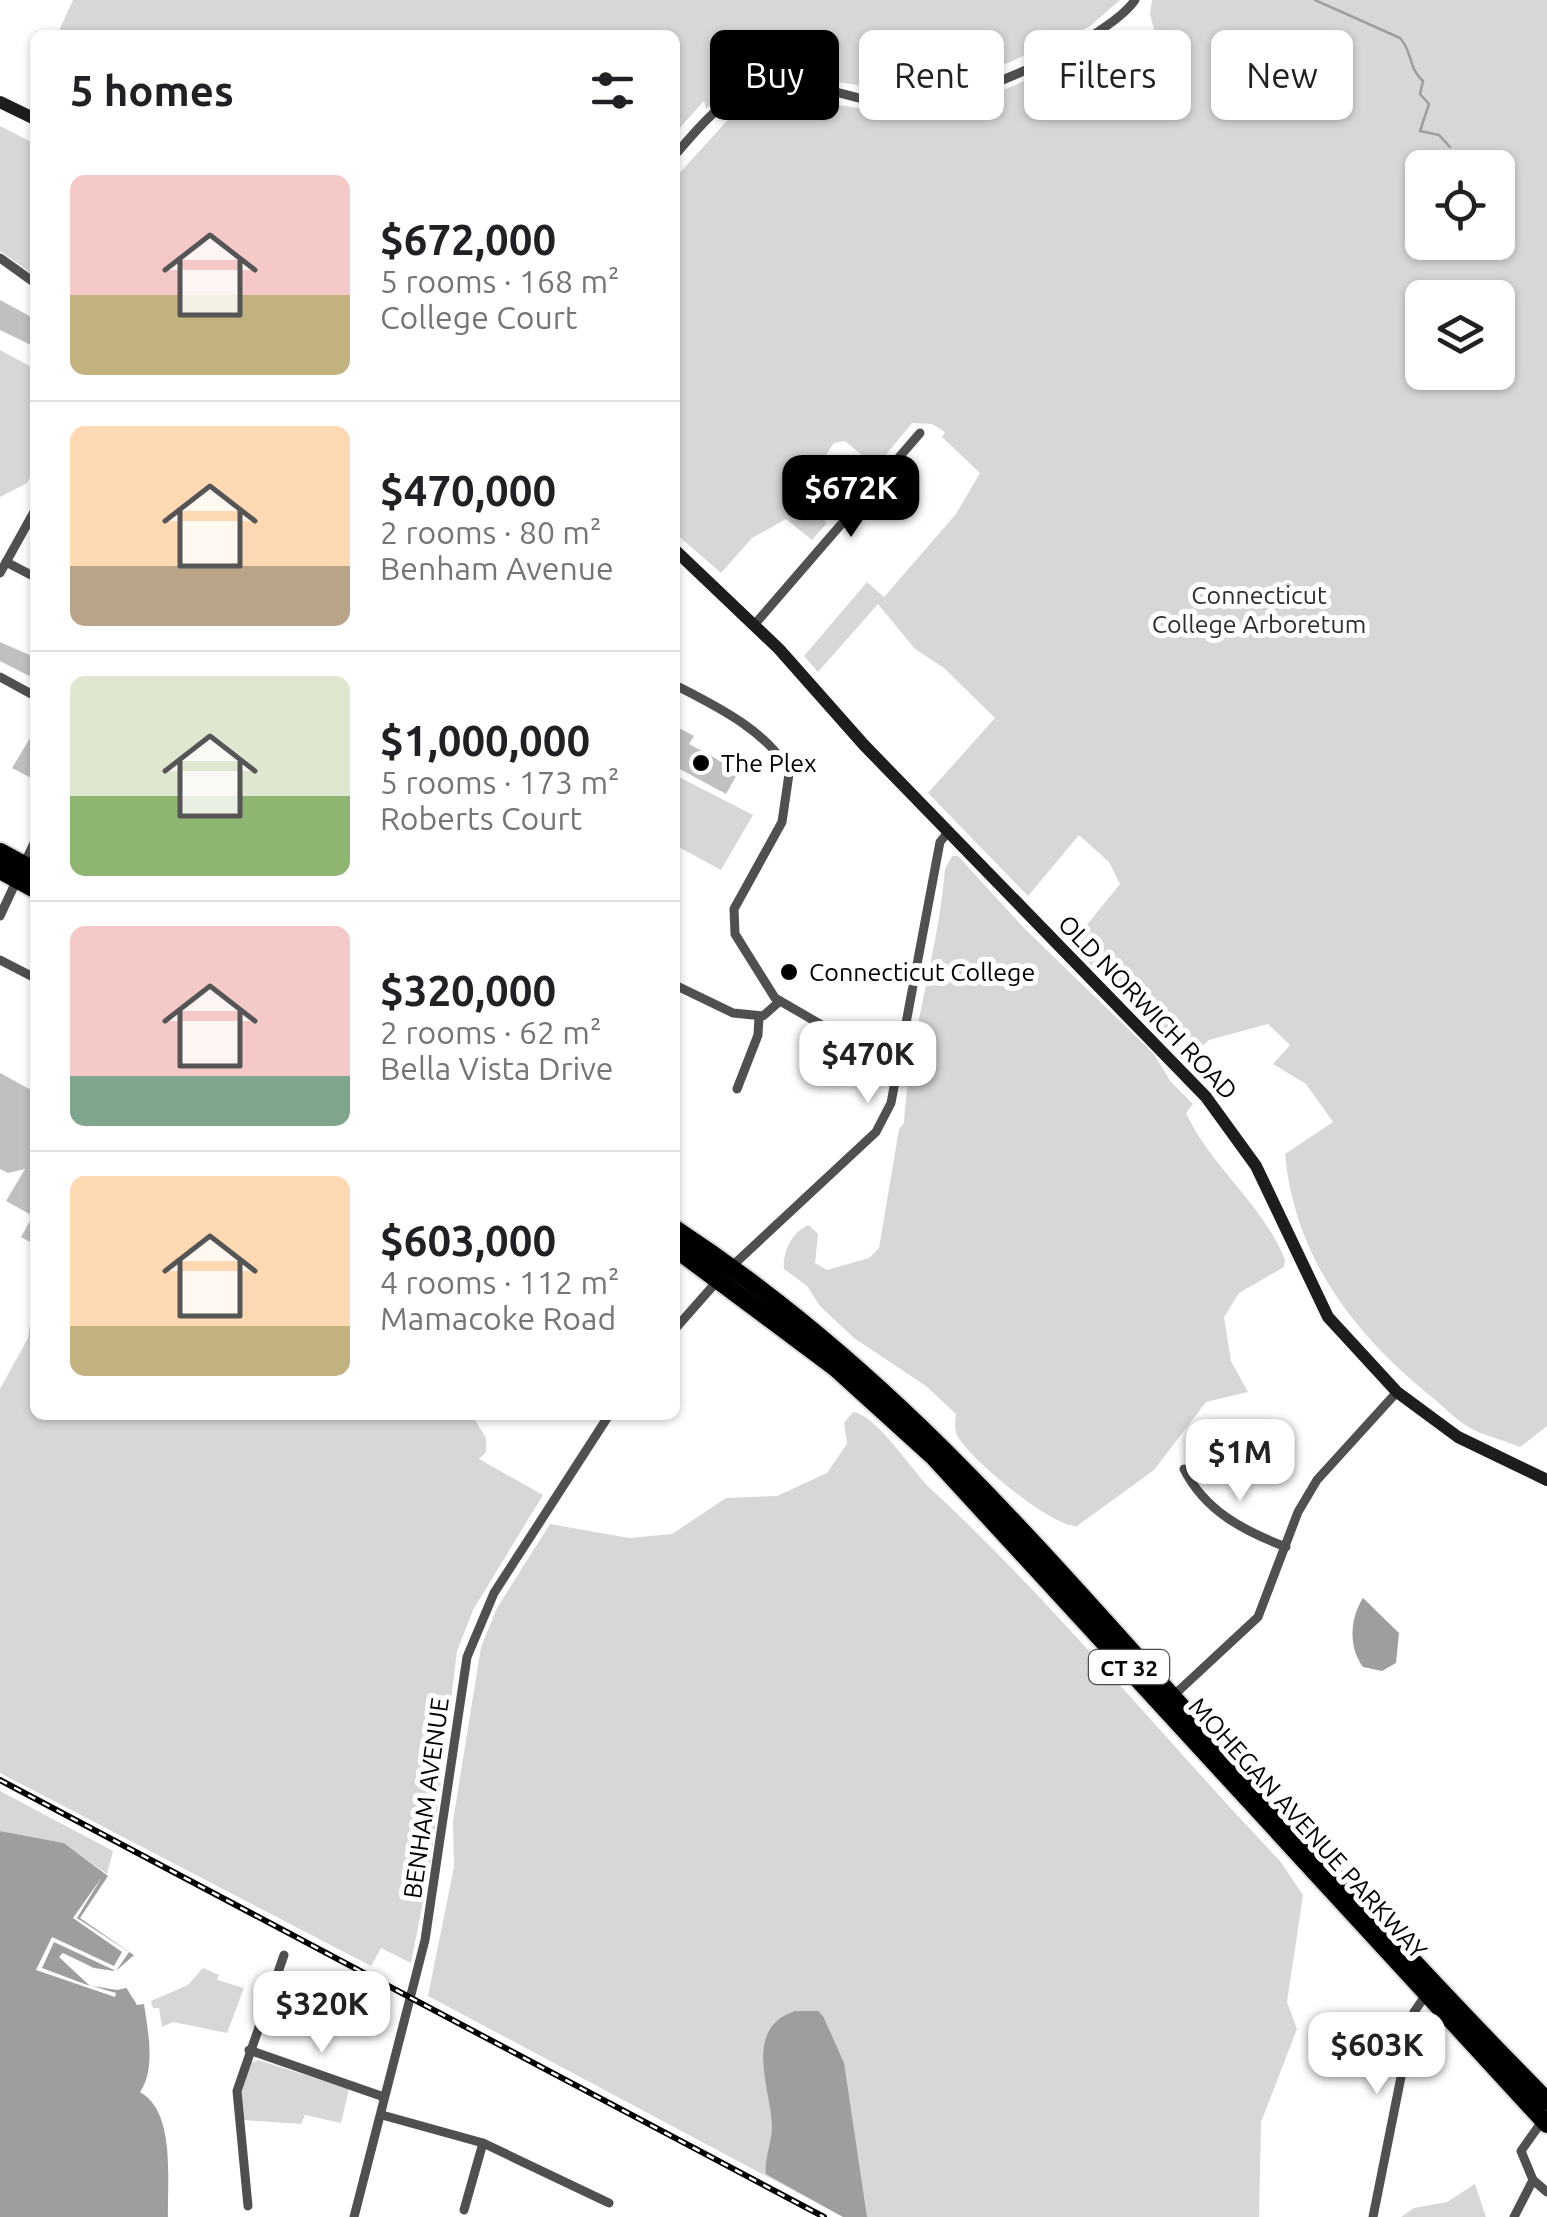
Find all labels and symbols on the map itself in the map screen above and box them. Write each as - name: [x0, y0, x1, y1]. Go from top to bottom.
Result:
- pin: $672K: [781, 455, 921, 540]
- park label: Connecticut College Arboretum: [1152, 581, 1366, 638]
- place label: The Plex: [721, 749, 817, 777]
- marker: The Plex: [690, 752, 712, 774]
- street label: OLD NORWICH ROAD: [1053, 909, 1243, 1105]
- place label: Connecticut College: [809, 958, 1035, 986]
- marker: Connecticut College: [778, 961, 800, 983]
- pin: $470K: [798, 1021, 938, 1106]
- pin: $1M: [1192, 1419, 1288, 1504]
- road number: CT 32: [1089, 1650, 1169, 1684]
- street label: MOHEGAN AVENUE PARKWAY: [1183, 1692, 1433, 1965]
- street label: BENHAM AVENUE: [398, 1696, 454, 1900]
- pin: $320K: [252, 1971, 392, 2056]
- pin: $603K: [1307, 2012, 1447, 2097]

